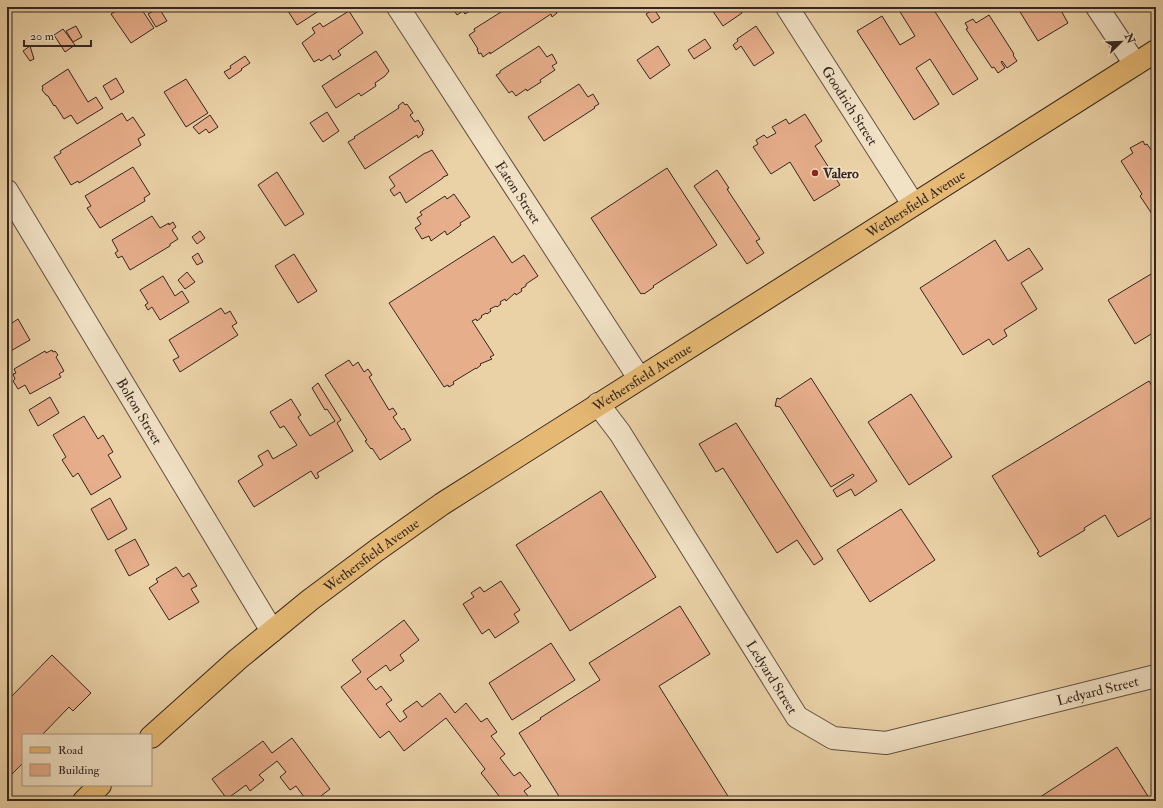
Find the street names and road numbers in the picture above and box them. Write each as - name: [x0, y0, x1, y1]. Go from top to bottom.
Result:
- street label: Goodrich Street: [818, 63, 882, 149]
- street label: Eaton Street: [492, 158, 545, 227]
- street label: Wethersfield Avenue: [862, 166, 968, 242]
- street label: Wethersfield Avenue: [588, 339, 695, 415]
- street label: Bolton Street: [113, 375, 166, 448]
- street label: Wethersfield Avenue: [319, 514, 422, 596]
- street label: Ledyard Street: [743, 637, 802, 717]
- street label: Ledyard Street: [1055, 672, 1141, 709]

